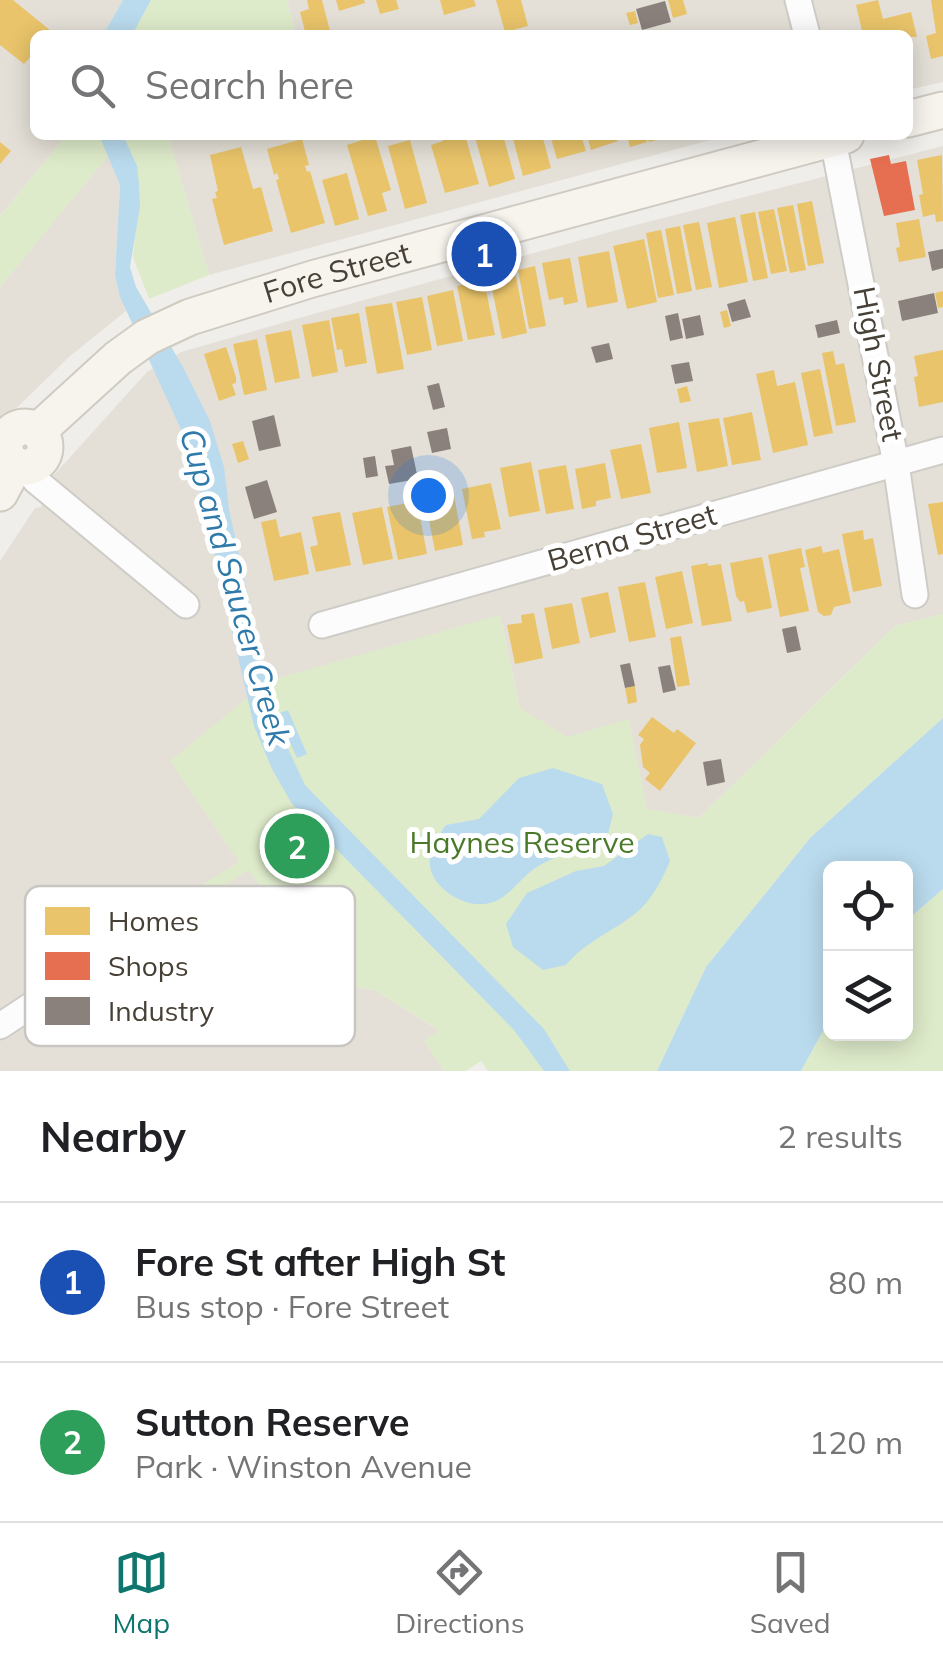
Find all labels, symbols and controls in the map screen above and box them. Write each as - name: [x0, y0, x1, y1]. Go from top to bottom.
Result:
- search box: [30, 30, 913, 140]
- icon: search: [65, 58, 120, 113]
- text: Search here: [145, 61, 354, 109]
- pin: 1: [452, 216, 516, 292]
- street label: Fore Street: [258, 233, 415, 311]
- street label: High Street: [845, 283, 913, 444]
- water label: Cup and Saucer Creek: [172, 423, 301, 751]
- your location: [403, 470, 454, 521]
- street label: Berna Street: [543, 495, 721, 579]
- pin: 2: [264, 808, 330, 884]
- park label: Haynes Reserve: [409, 823, 635, 861]
- map controls: [823, 861, 913, 1041]
- button: locate: [823, 861, 913, 951]
- legend: [25, 886, 355, 1046]
- text: Homes: [108, 903, 199, 938]
- text: Shops: [108, 948, 189, 983]
- button: layers: [823, 951, 913, 1041]
- text: Industry: [108, 993, 214, 1028]
- text: Nearby: [40, 1110, 186, 1163]
- text: 2 results: [778, 1116, 903, 1156]
- text: Fore St after High St: [135, 1238, 505, 1286]
- text: 1: [63, 1262, 82, 1302]
- text: 80 m: [828, 1262, 903, 1302]
- text: Bus stop · Fore Street: [135, 1286, 449, 1326]
- text: Sutton Reserve: [135, 1398, 410, 1446]
- text: 2: [63, 1422, 82, 1462]
- text: 120 m: [809, 1422, 903, 1462]
- text: Park · Winston Avenue: [135, 1446, 472, 1486]
- tab: Map: [113, 1545, 170, 1640]
- tab: Directions: [395, 1545, 525, 1640]
- tab: Saved: [750, 1545, 830, 1640]

